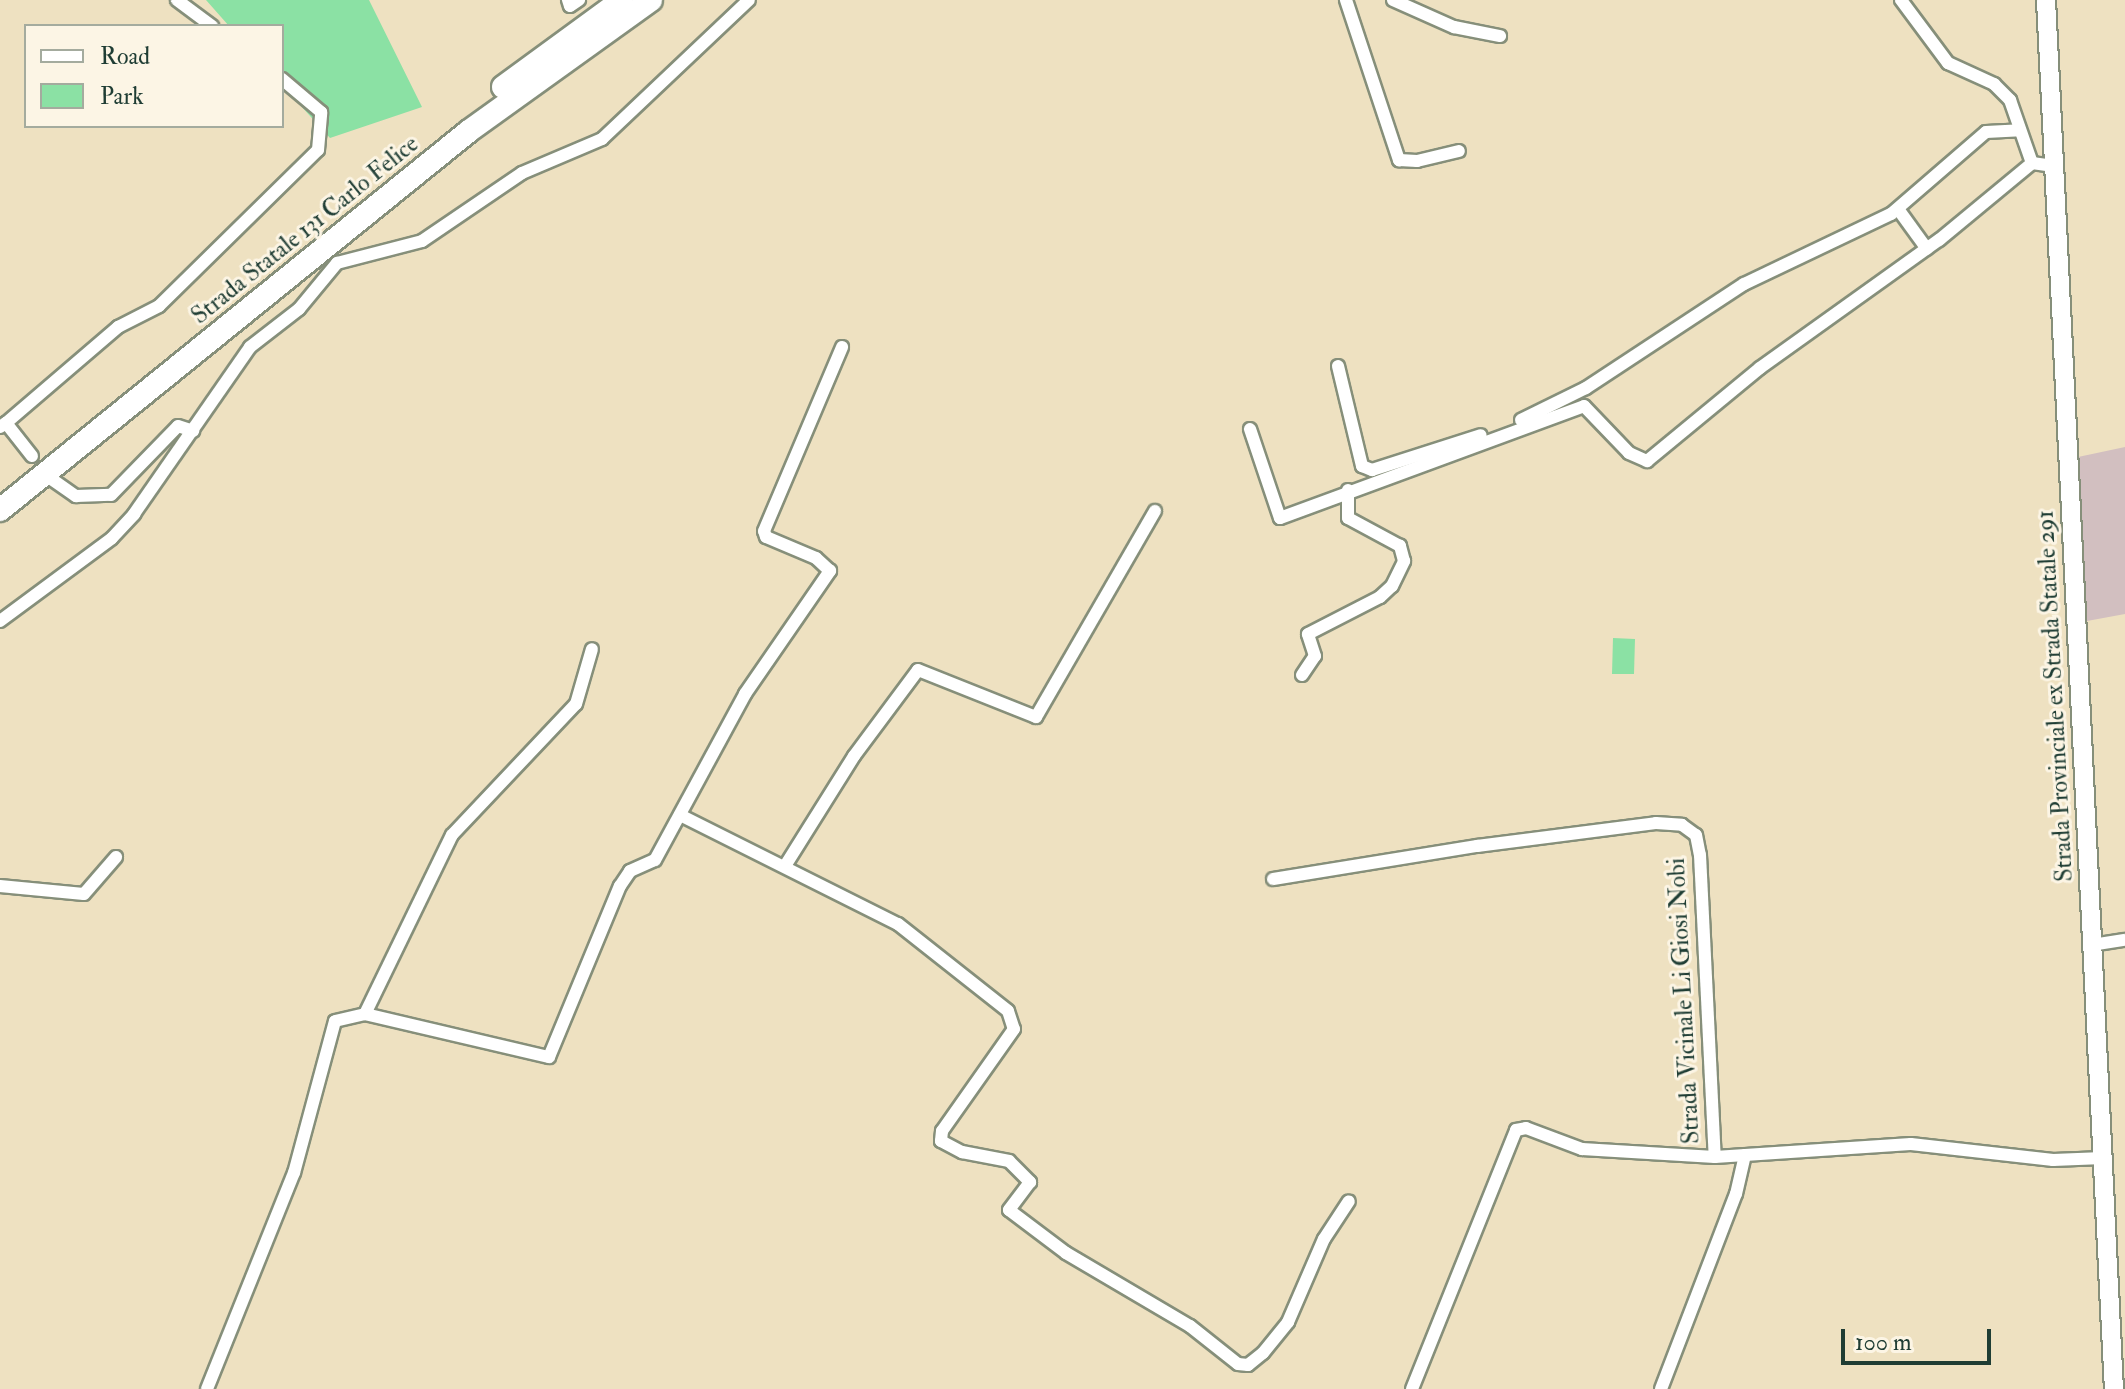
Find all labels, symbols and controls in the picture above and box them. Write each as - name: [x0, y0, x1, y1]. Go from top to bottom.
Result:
- legend: [24, 24, 284, 128]
- text: Road: [100, 41, 150, 72]
- text: Park: [100, 81, 144, 112]
- street label: Strada Statale 131 Carlo Felice: [186, 130, 424, 330]
- street label: Strada Provinciale ex Strada Statale 291: [2031, 510, 2079, 882]
- street label: Strada Vicinale Li Giosi Nobi: [1662, 857, 1706, 1145]
- scale bar: [1845, 1313, 1995, 1363]
- text: 100 m: [1855, 1327, 1912, 1358]

